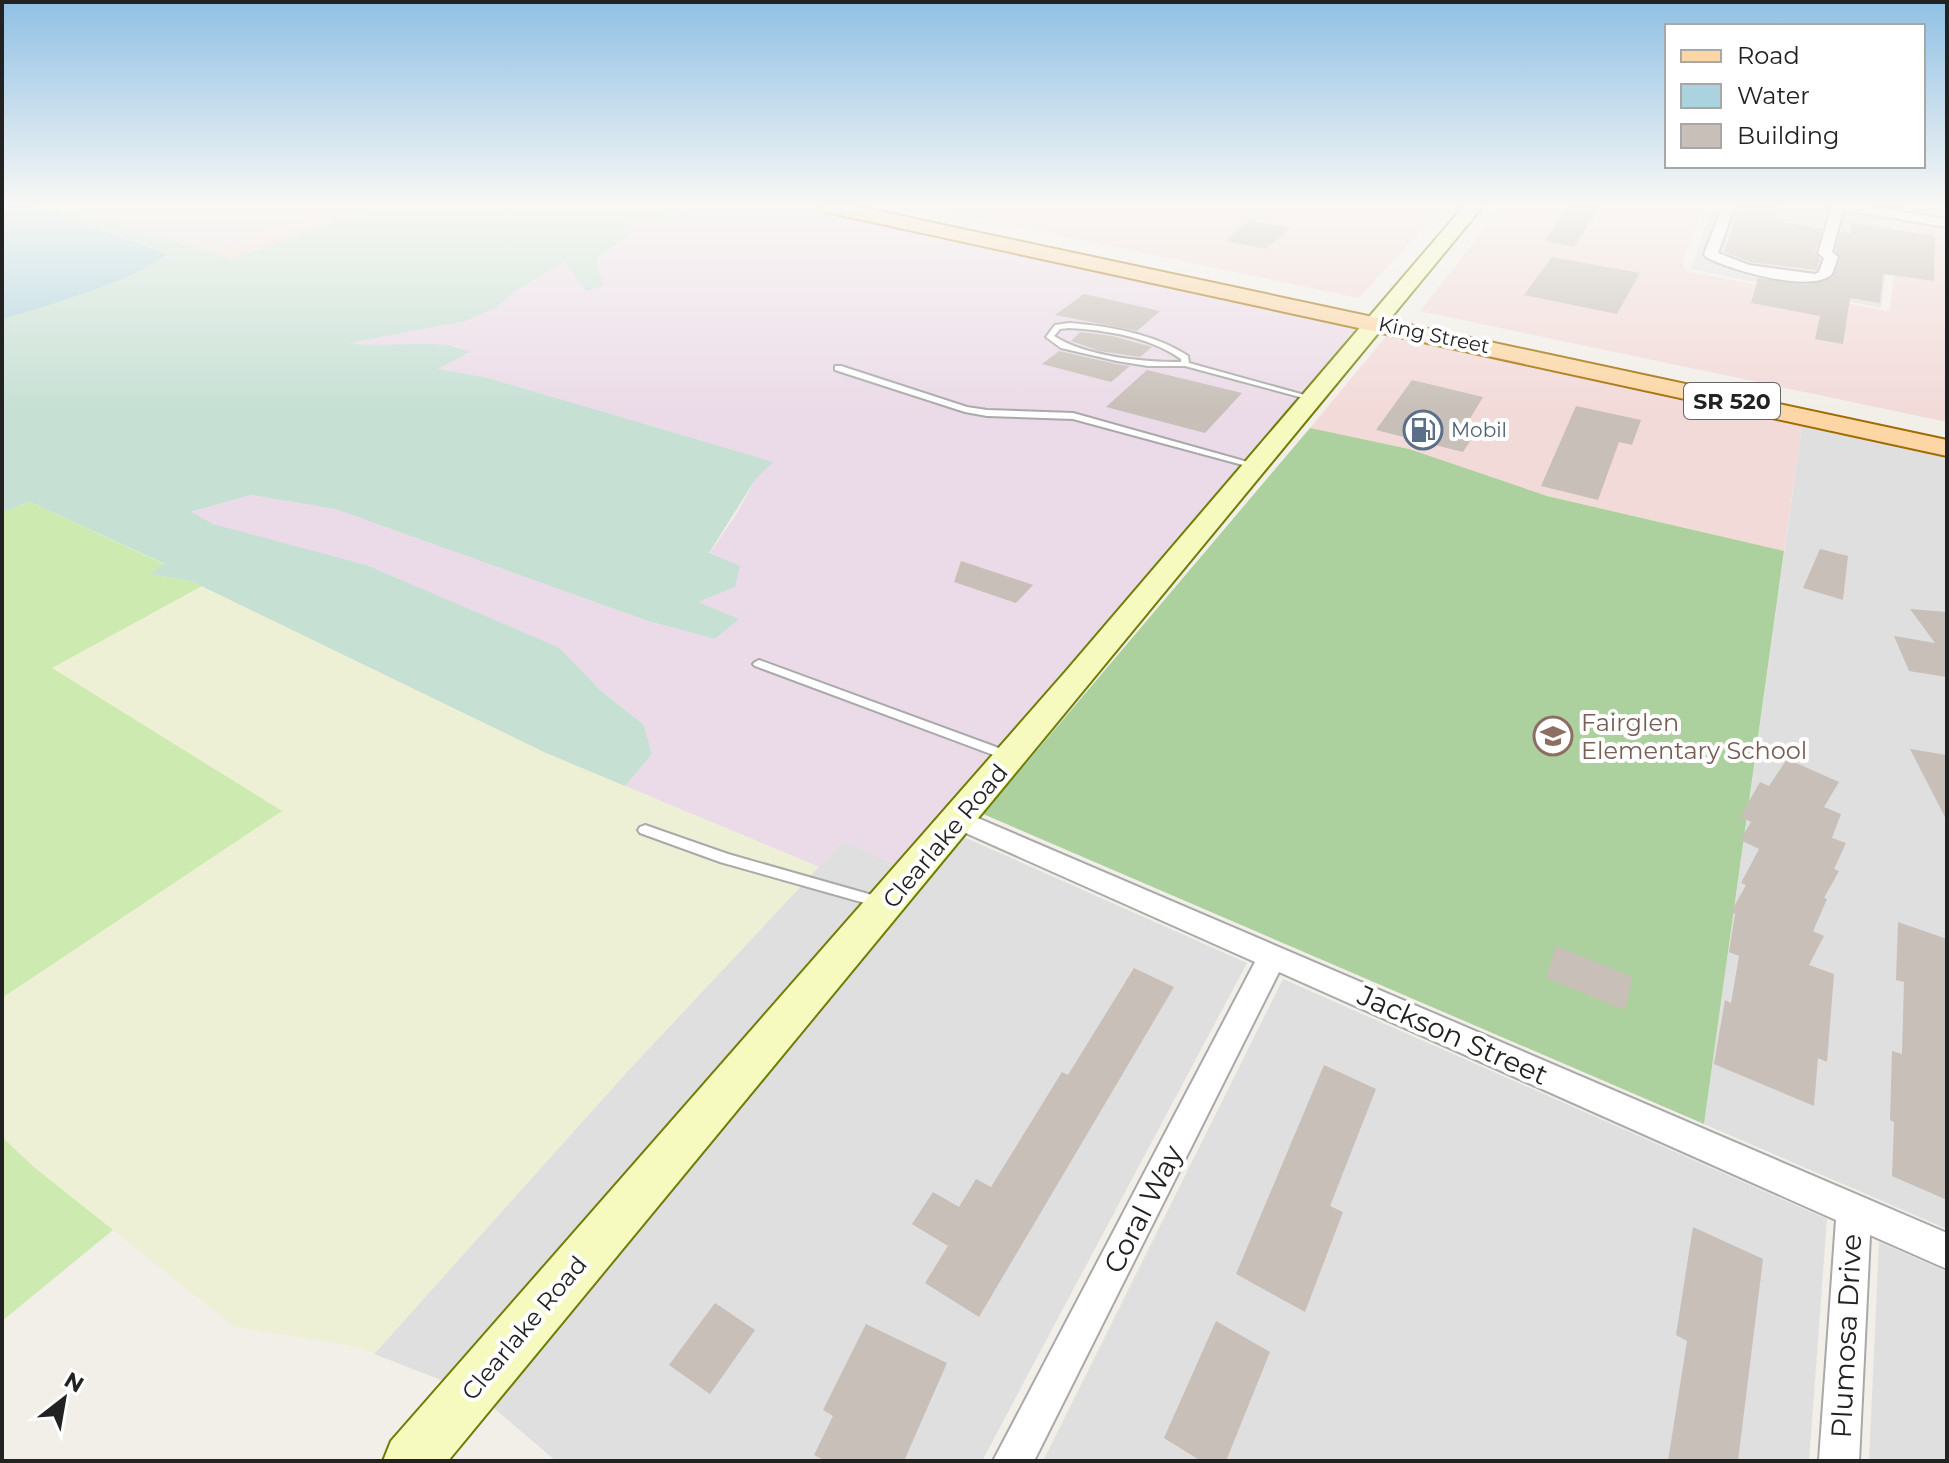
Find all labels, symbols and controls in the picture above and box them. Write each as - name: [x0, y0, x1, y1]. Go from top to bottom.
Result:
- legend: [1665, 24, 1925, 168]
- text: Road: [1737, 41, 1800, 70]
- text: Water: [1737, 81, 1810, 110]
- text: Building: [1737, 121, 1840, 150]
- street label: King Street: [1376, 312, 1492, 358]
- road number: SR 520: [1684, 383, 1780, 419]
- fuel station icon: Mobil: [1402, 409, 1444, 451]
- place label: Mobil: [1451, 418, 1507, 442]
- place label: Fairglen Elementary School: [1581, 708, 1807, 765]
- school or university icon: Fairglen Elementary School: [1532, 715, 1574, 757]
- street label: Clearlake Road: [876, 758, 1014, 914]
- street label: Jackson Street: [1352, 977, 1553, 1092]
- street label: Coral Way: [1096, 1139, 1190, 1279]
- street label: Plumosa Drive: [1824, 1233, 1868, 1439]
- street label: Clearlake Road: [455, 1250, 593, 1406]
- north arrow: [24, 1359, 104, 1439]
- text: N: [59, 1366, 89, 1398]

